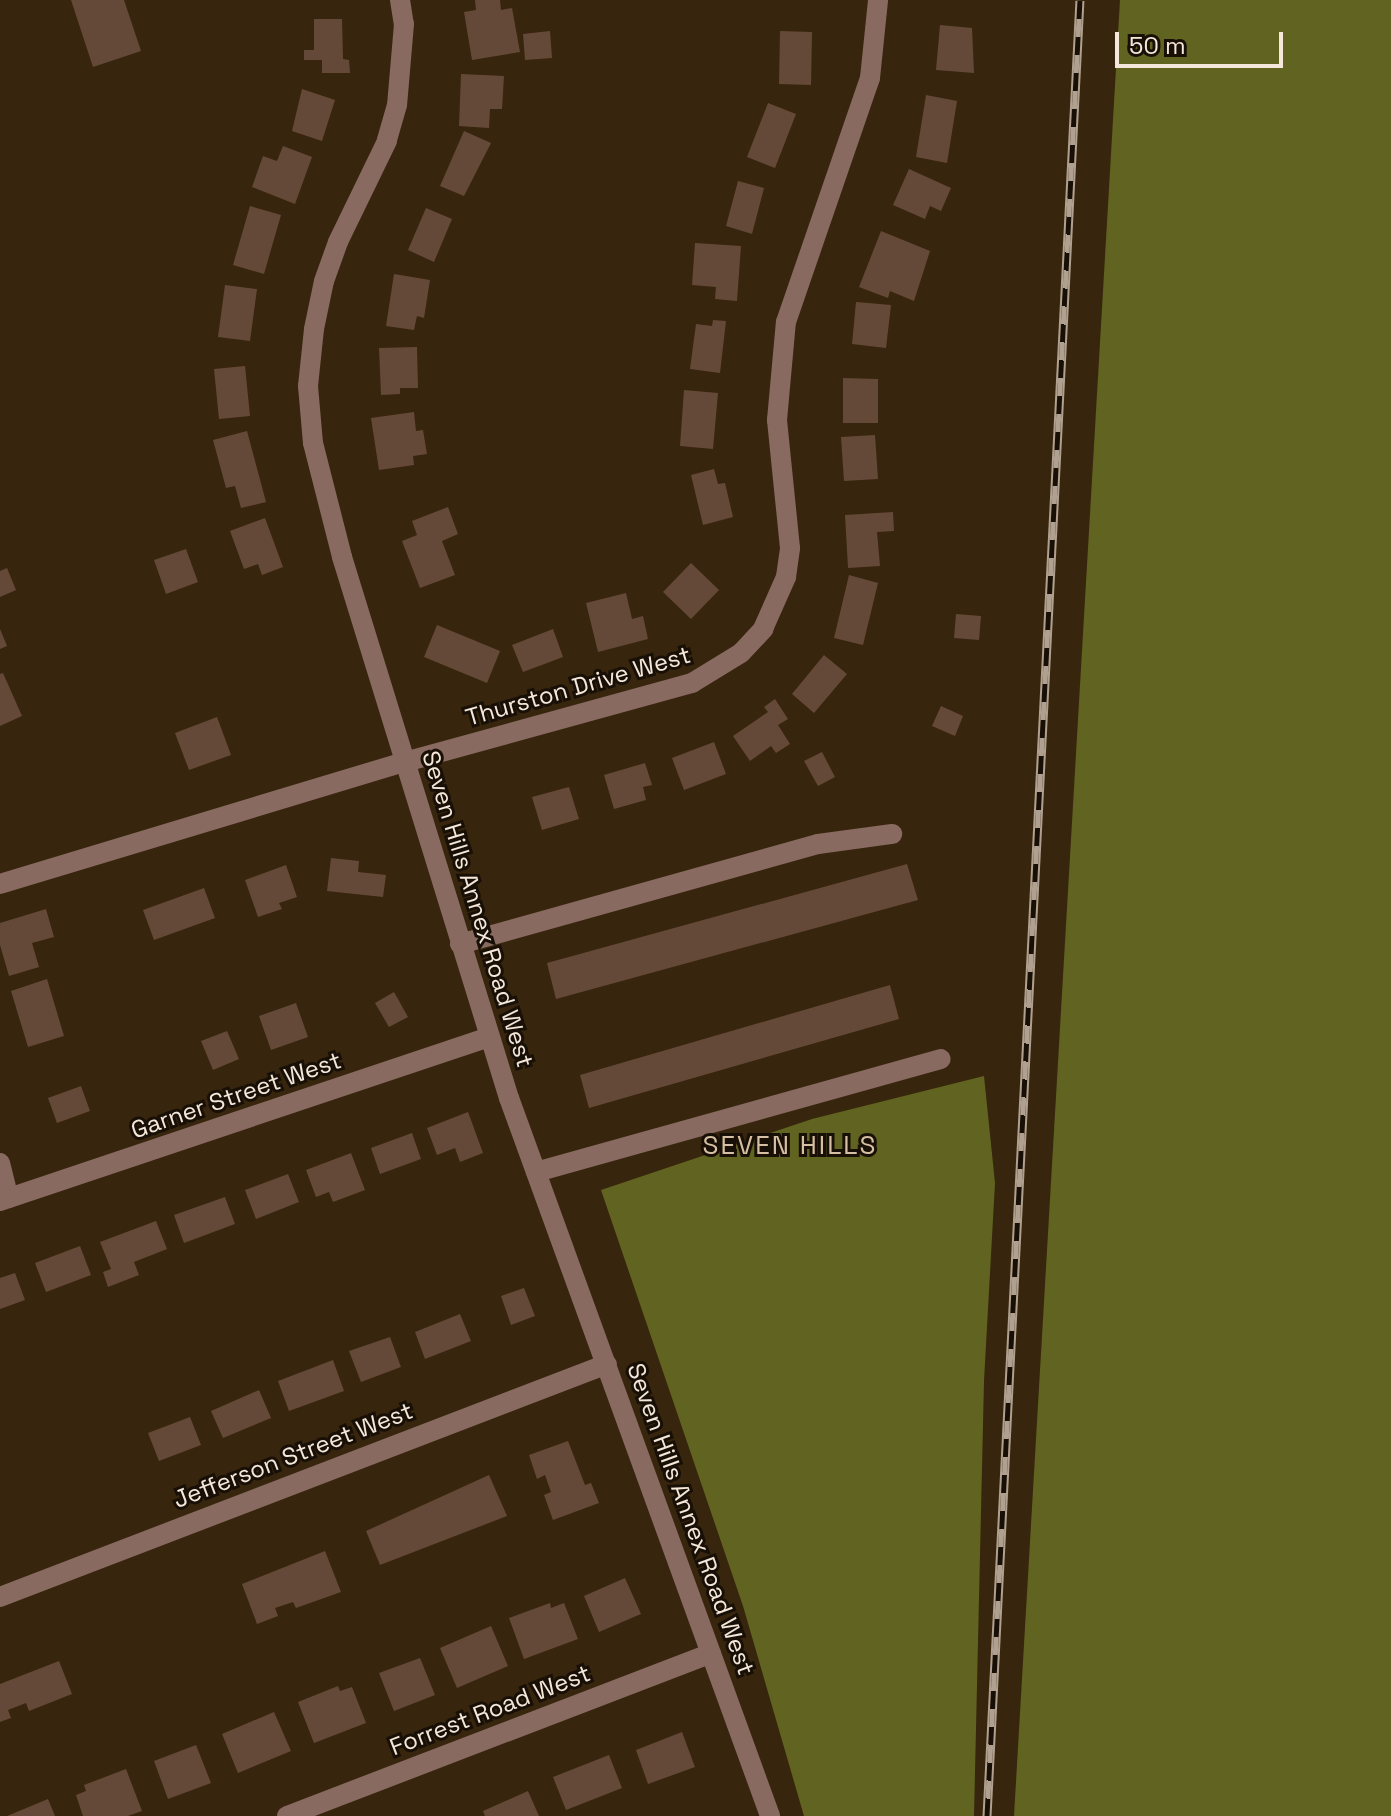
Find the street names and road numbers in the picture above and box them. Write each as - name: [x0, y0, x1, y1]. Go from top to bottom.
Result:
- street label: Thurston Drive West: [462, 640, 694, 732]
- street label: Seven Hills Annex Road West: [416, 747, 540, 1071]
- street label: Garner Street West: [127, 1045, 345, 1145]
- street label: Seven Hills Annex Road West: [621, 1359, 761, 1679]
- street label: Jefferson Street West: [169, 1396, 417, 1514]
- street label: Forrest Road West: [386, 1658, 594, 1762]

